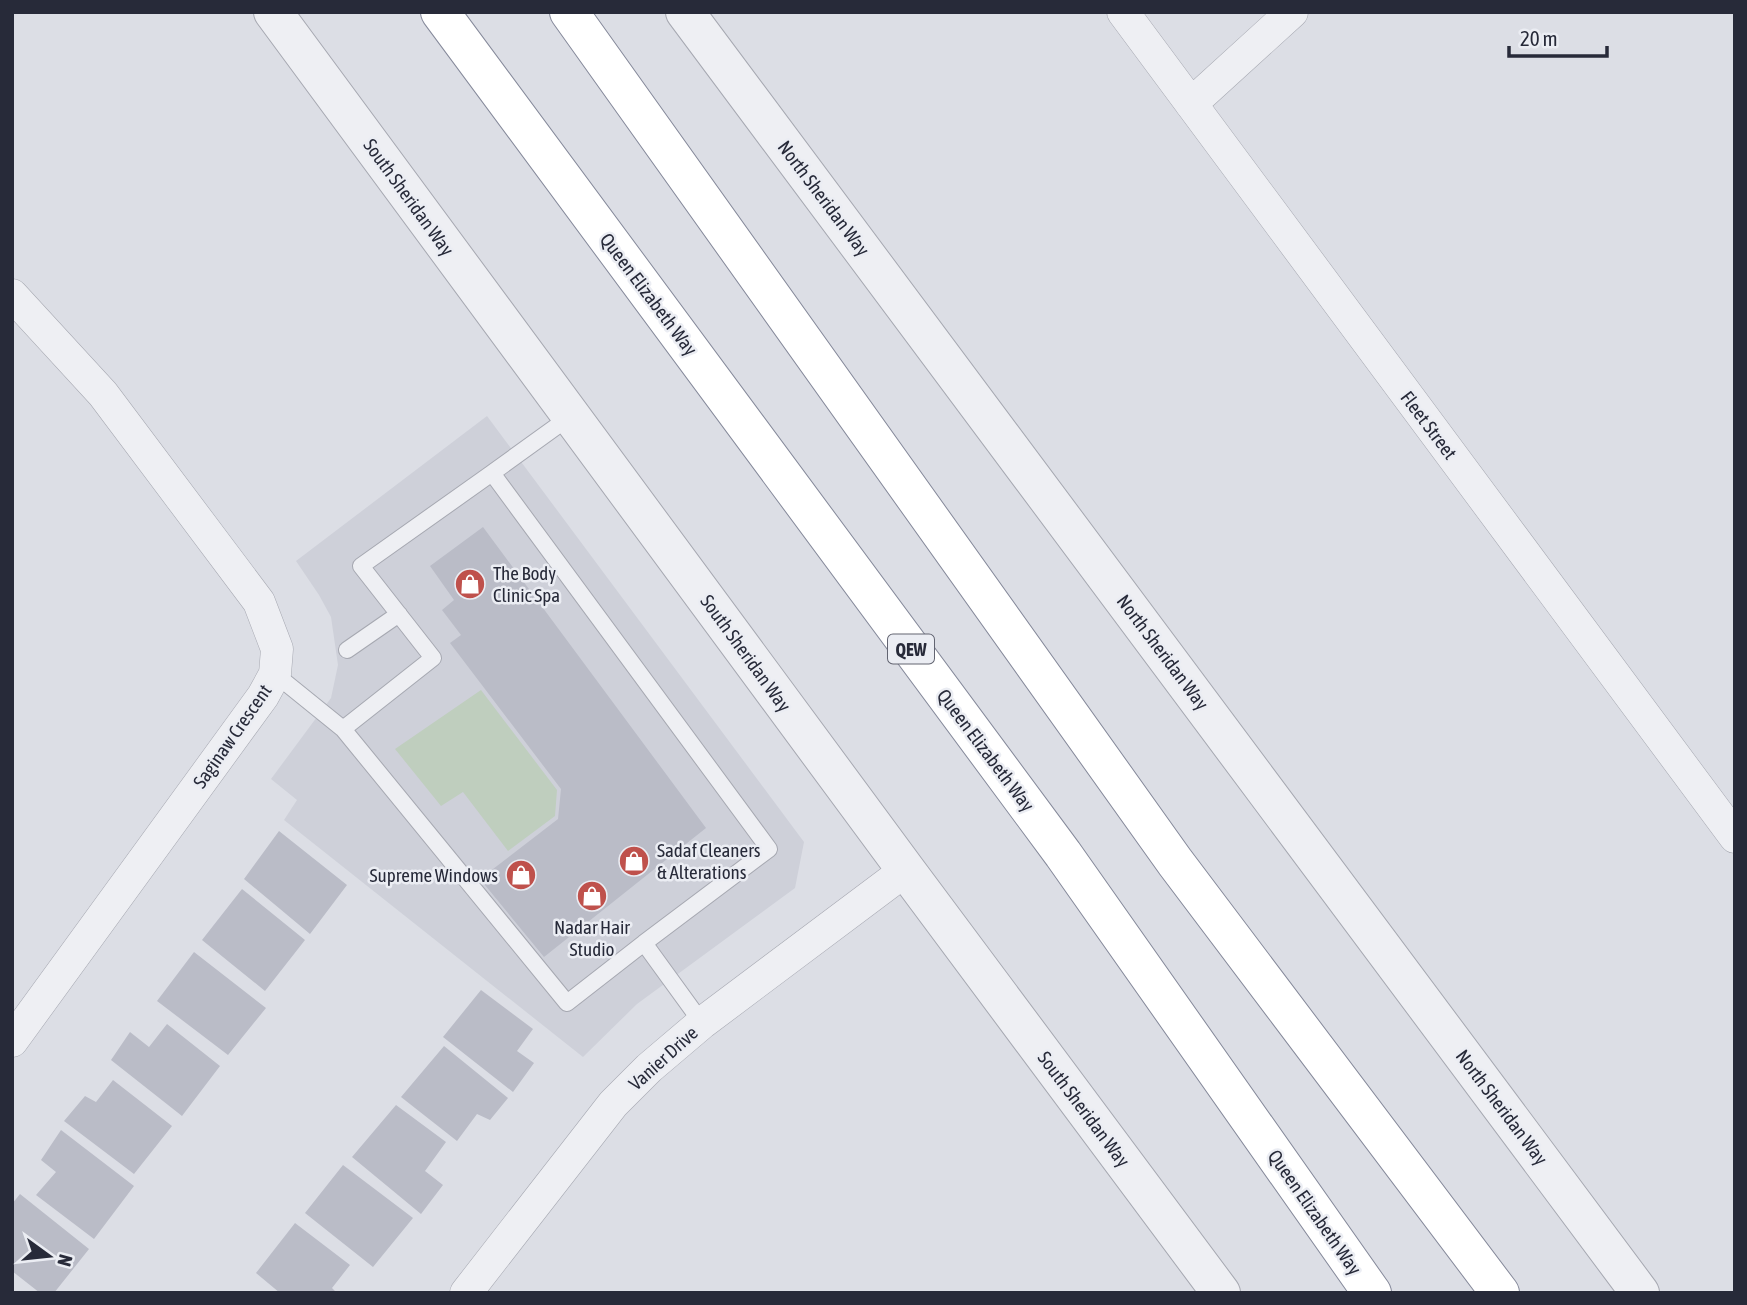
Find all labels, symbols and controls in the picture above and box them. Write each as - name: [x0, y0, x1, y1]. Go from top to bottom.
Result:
- scale bar: [1509, 14, 1607, 58]
- text: 20 m: [1520, 26, 1558, 50]
- street label: South Sheridan Way: [359, 134, 459, 260]
- street label: North Sheridan Way: [774, 136, 874, 260]
- street label: Queen Elizabeth Way: [596, 229, 702, 360]
- street label: Fleet Street: [1396, 387, 1462, 463]
- place label: The Body Clinic Spa: [493, 562, 560, 606]
- shop icon: The Body Clinic Spa: [453, 567, 487, 601]
- street label: South Sheridan Way: [696, 590, 796, 716]
- street label: North Sheridan Way: [1113, 590, 1213, 714]
- road number: QEW: [888, 634, 934, 664]
- street label: Saginaw Crescent: [188, 680, 276, 792]
- street label: Queen Elizabeth Way: [933, 685, 1039, 816]
- place label: Sadaf Cleaners & Alterations: [657, 839, 761, 883]
- shop icon: Sadaf Cleaners & Alterations: [617, 844, 651, 878]
- shop icon: Supreme Windows: [504, 858, 538, 892]
- place label: Supreme Windows: [370, 864, 498, 886]
- shop icon: Nadar Hair Studio: [575, 879, 609, 913]
- place label: Nadar Hair Studio: [554, 916, 630, 960]
- street label: Vanier Drive: [624, 1021, 702, 1095]
- street label: North Sheridan Way: [1452, 1045, 1552, 1169]
- street label: South Sheridan Way: [1033, 1047, 1135, 1171]
- street label: Queen Elizabeth Way: [1264, 1145, 1366, 1279]
- north arrow: [14, 1221, 84, 1291]
- text: N: [53, 1252, 77, 1269]

